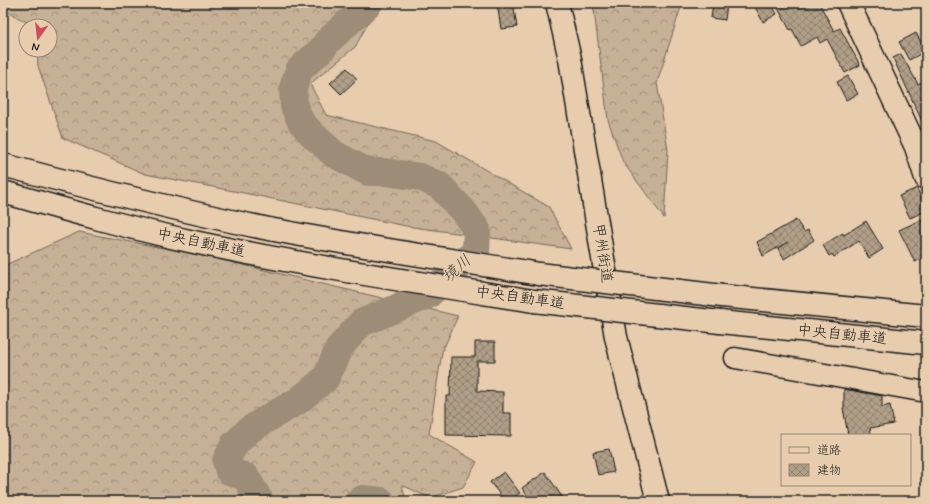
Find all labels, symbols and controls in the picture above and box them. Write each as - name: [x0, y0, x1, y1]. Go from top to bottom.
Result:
- north arrow: [18, 18, 58, 58]
- text: N: [30, 39, 41, 54]
- street label: 甲州街道: [587, 222, 617, 284]
- street label: 中央自動車道: [155, 224, 247, 262]
- water label: 境川: [438, 250, 476, 288]
- street label: 中央自動車道: [474, 282, 566, 314]
- street label: 中央自動車道: [796, 320, 888, 350]
- legend: [781, 434, 911, 486]
- text: 道路: [817, 443, 841, 459]
- text: 建物: [817, 463, 841, 479]

